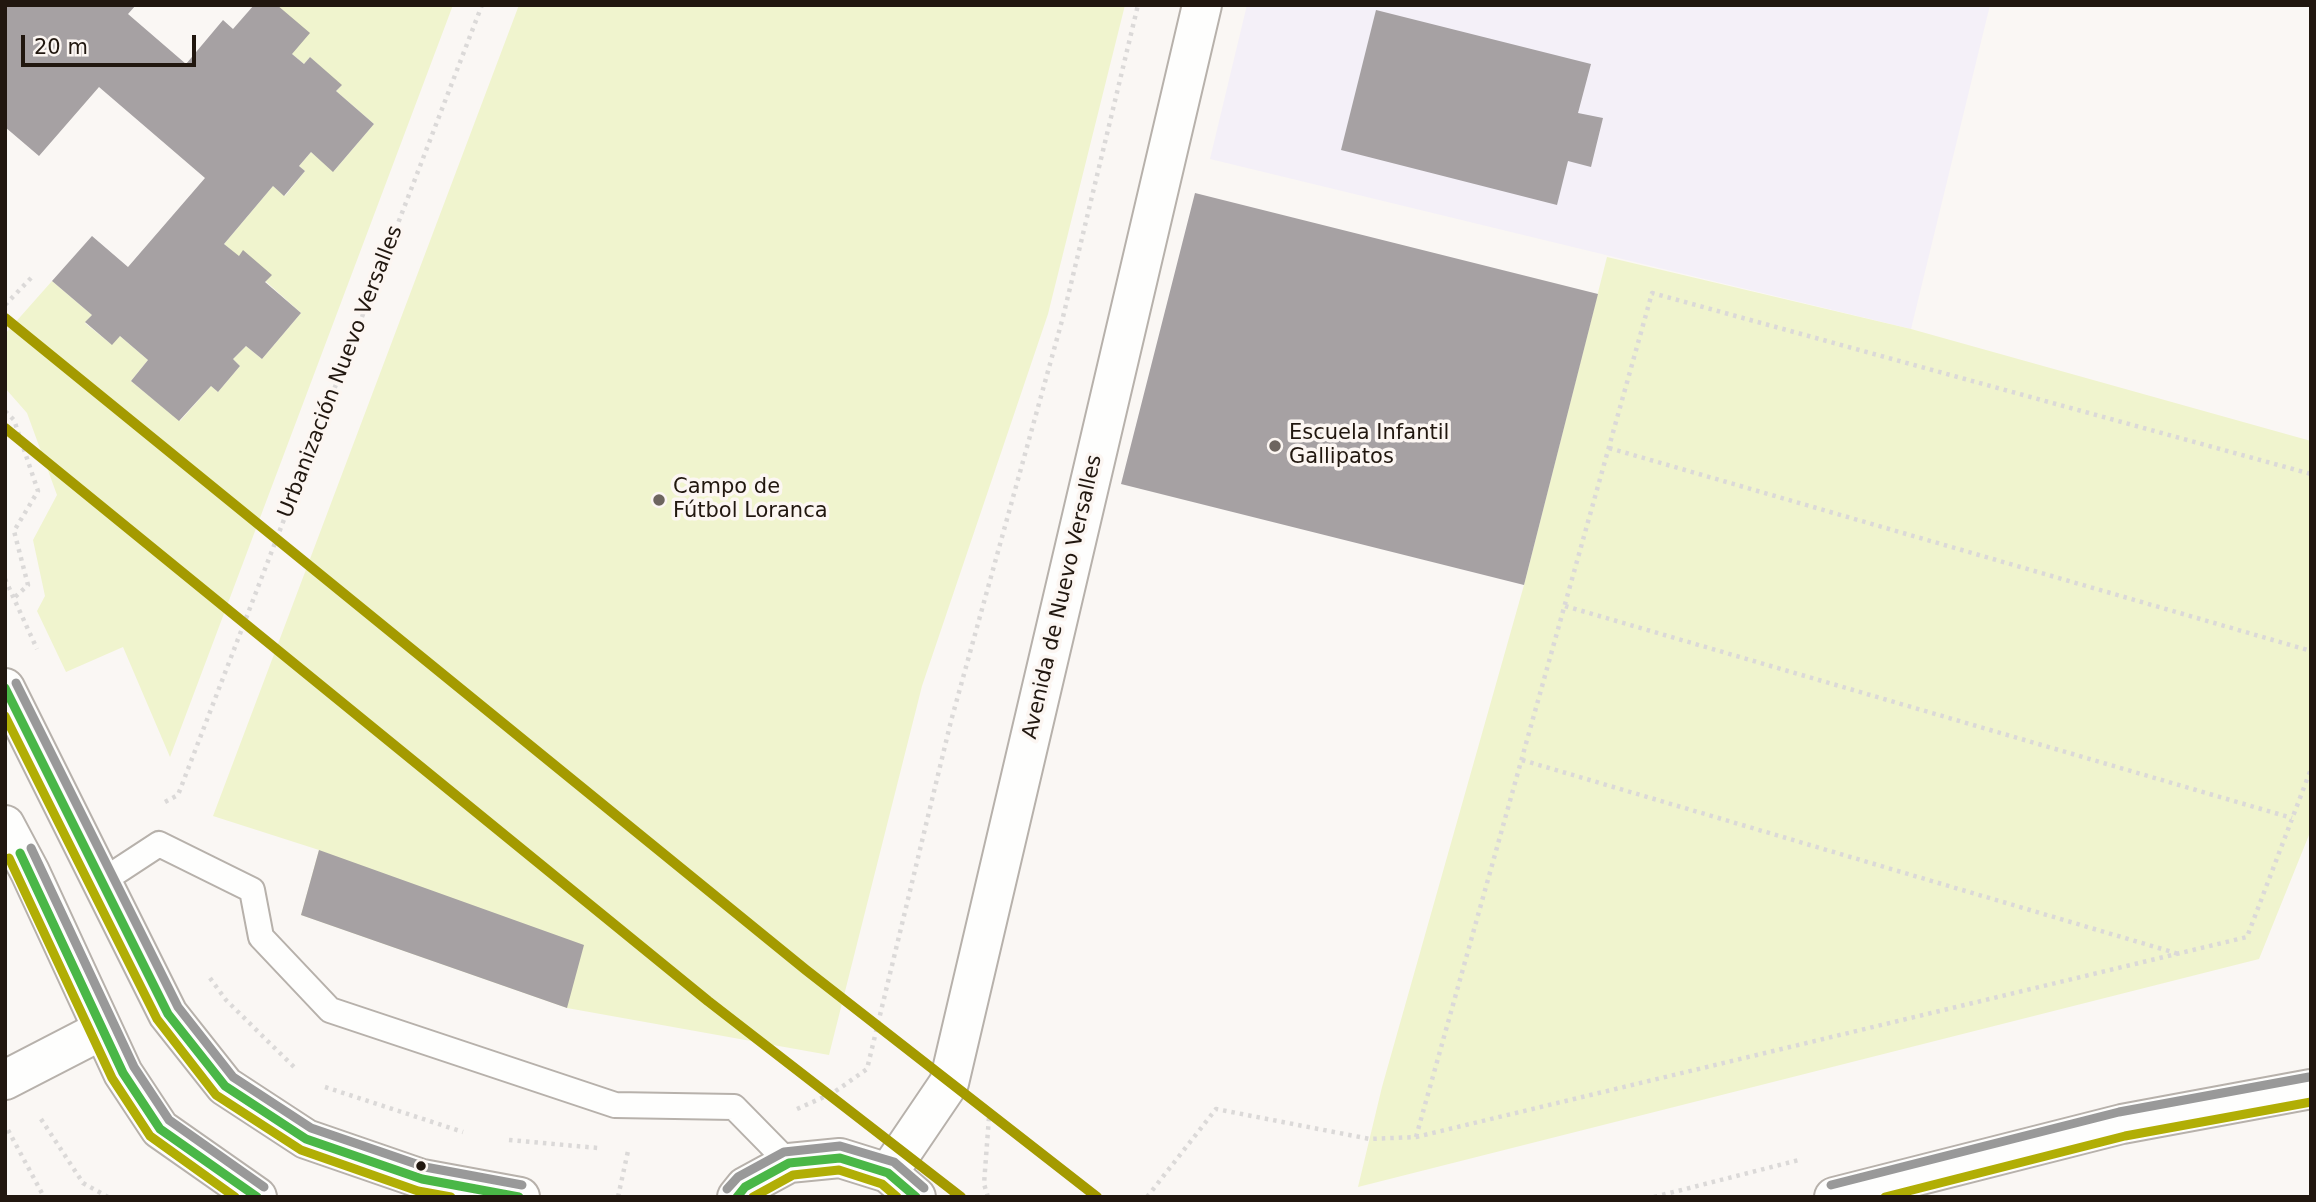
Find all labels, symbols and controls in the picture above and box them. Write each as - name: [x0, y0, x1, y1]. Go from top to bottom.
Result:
- scale bar: [24, 21, 200, 65]
- text: 20 m: [34, 35, 88, 59]
- street label: Urbanización Nuevo Versalles: [274, 222, 408, 522]
- place label: Escuela Infantil Gallipatos: [1289, 421, 1449, 471]
- marker: Escuela Infantil Gallipatos: [1267, 438, 1283, 454]
- street label: Avenida de Nuevo Versalles: [1018, 452, 1108, 742]
- place label: Campo de Fútbol Loranca: [673, 475, 828, 525]
- marker: Campo de Fútbol Loranca: [651, 492, 667, 508]
- unlabelled marker: [414, 1159, 428, 1173]

